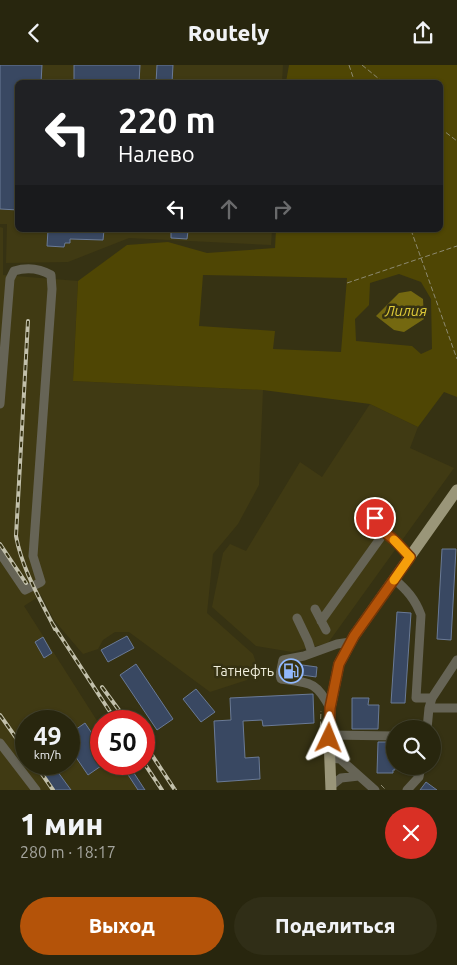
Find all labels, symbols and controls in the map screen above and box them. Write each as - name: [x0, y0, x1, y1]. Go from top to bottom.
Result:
- icon: back: [20, 19, 48, 47]
- icon: share: [409, 19, 437, 47]
- text: Routely: [188, 20, 269, 45]
- icon: left: [35, 100, 100, 165]
- text: 220 m: [118, 100, 216, 140]
- text: Налево: [118, 141, 195, 166]
- icon: left: [162, 195, 190, 223]
- icon: ahead: [215, 195, 243, 223]
- icon: right: [268, 195, 296, 223]
- water label: Лилия: [384, 302, 427, 319]
- pin: [354, 497, 396, 539]
- icon: arrive: [361, 504, 389, 532]
- fuel station icon: Татнефть: [278, 658, 304, 684]
- place label: Татнефть: [213, 663, 274, 679]
- speed limit sign: 50: [90, 710, 155, 775]
- position arrow: [302, 711, 354, 763]
- map controls: [386, 720, 441, 775]
- button: search: [386, 720, 441, 775]
- text: 49: [33, 722, 62, 750]
- text: km/h: [34, 748, 61, 761]
- text: 1 мин: [20, 807, 103, 841]
- button: close: [385, 807, 437, 859]
- text: 280 m · 18:17: [20, 843, 116, 861]
- button: Выход: [20, 897, 224, 955]
- button: Поделиться: [234, 897, 437, 955]

